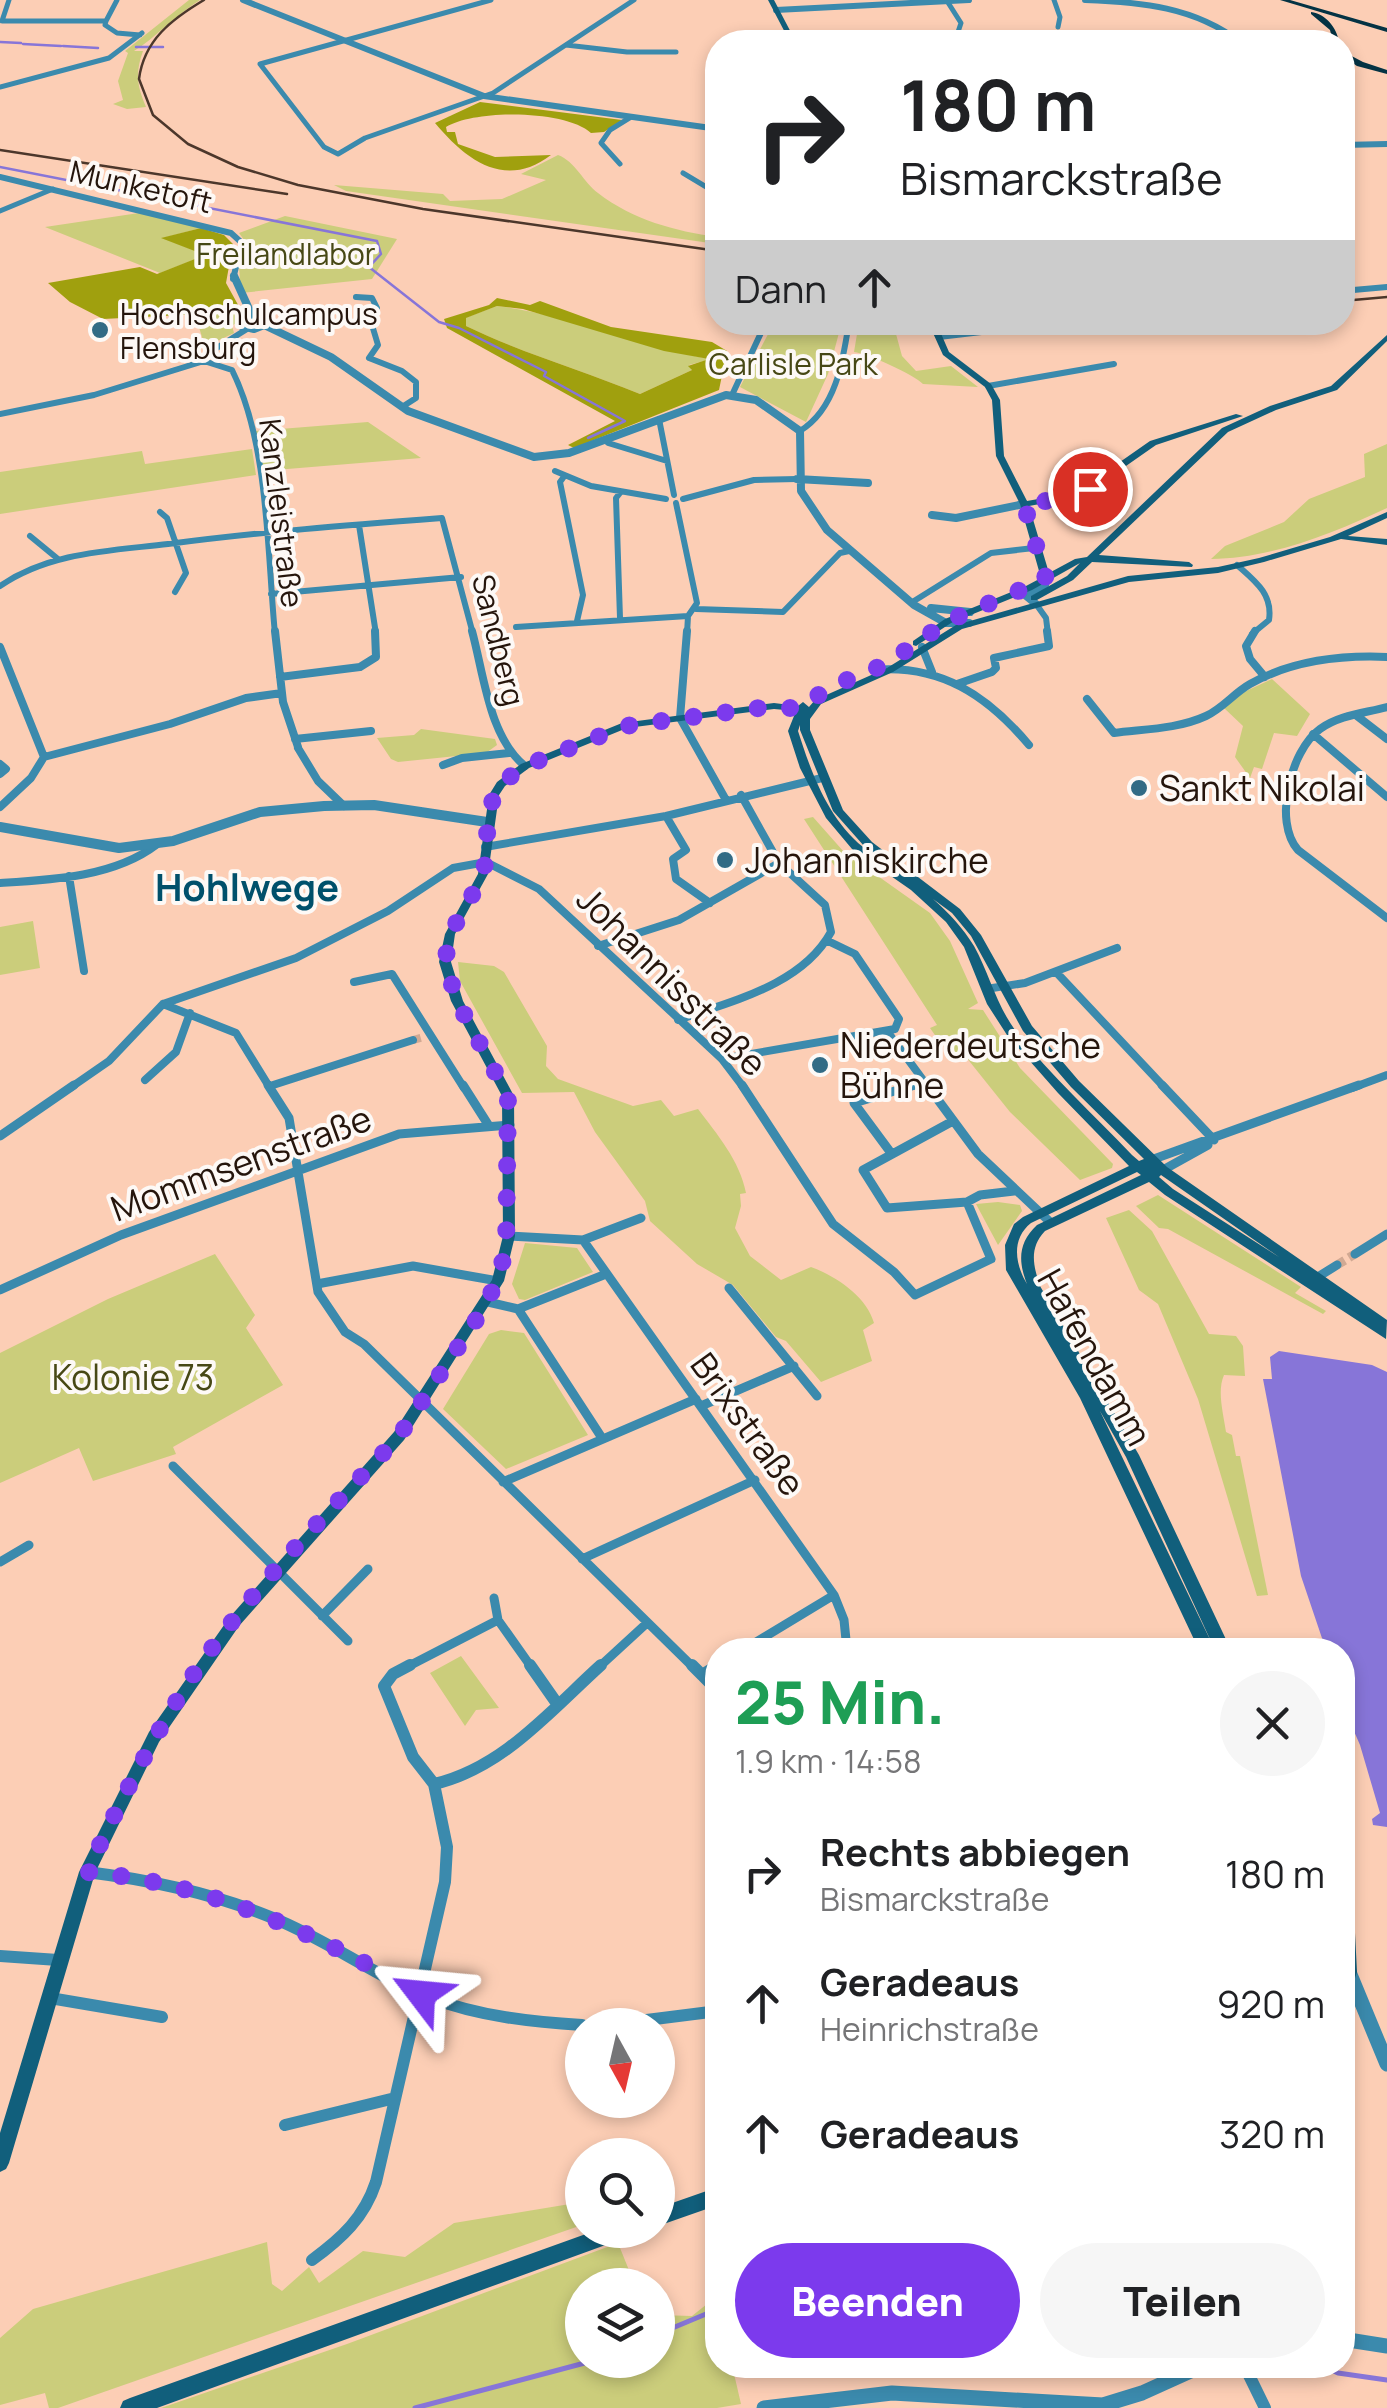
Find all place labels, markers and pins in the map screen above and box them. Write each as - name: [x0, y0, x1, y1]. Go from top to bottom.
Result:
- place label: Hochschulcampus Flensburg: [120, 293, 378, 368]
- marker: Hochschulcampus Flensburg: [89, 319, 111, 341]
- pin: [1048, 447, 1133, 532]
- place label: Sankt Nikolai: [1159, 764, 1365, 812]
- marker: Sankt Nikolai: [1128, 777, 1150, 799]
- place label: Johanniskirche: [745, 836, 989, 884]
- marker: Johanniskirche: [714, 849, 736, 871]
- place label: Niederdeutsche Bühne: [840, 1021, 1101, 1109]
- marker: Niederdeutsche Bühne: [809, 1054, 831, 1076]

